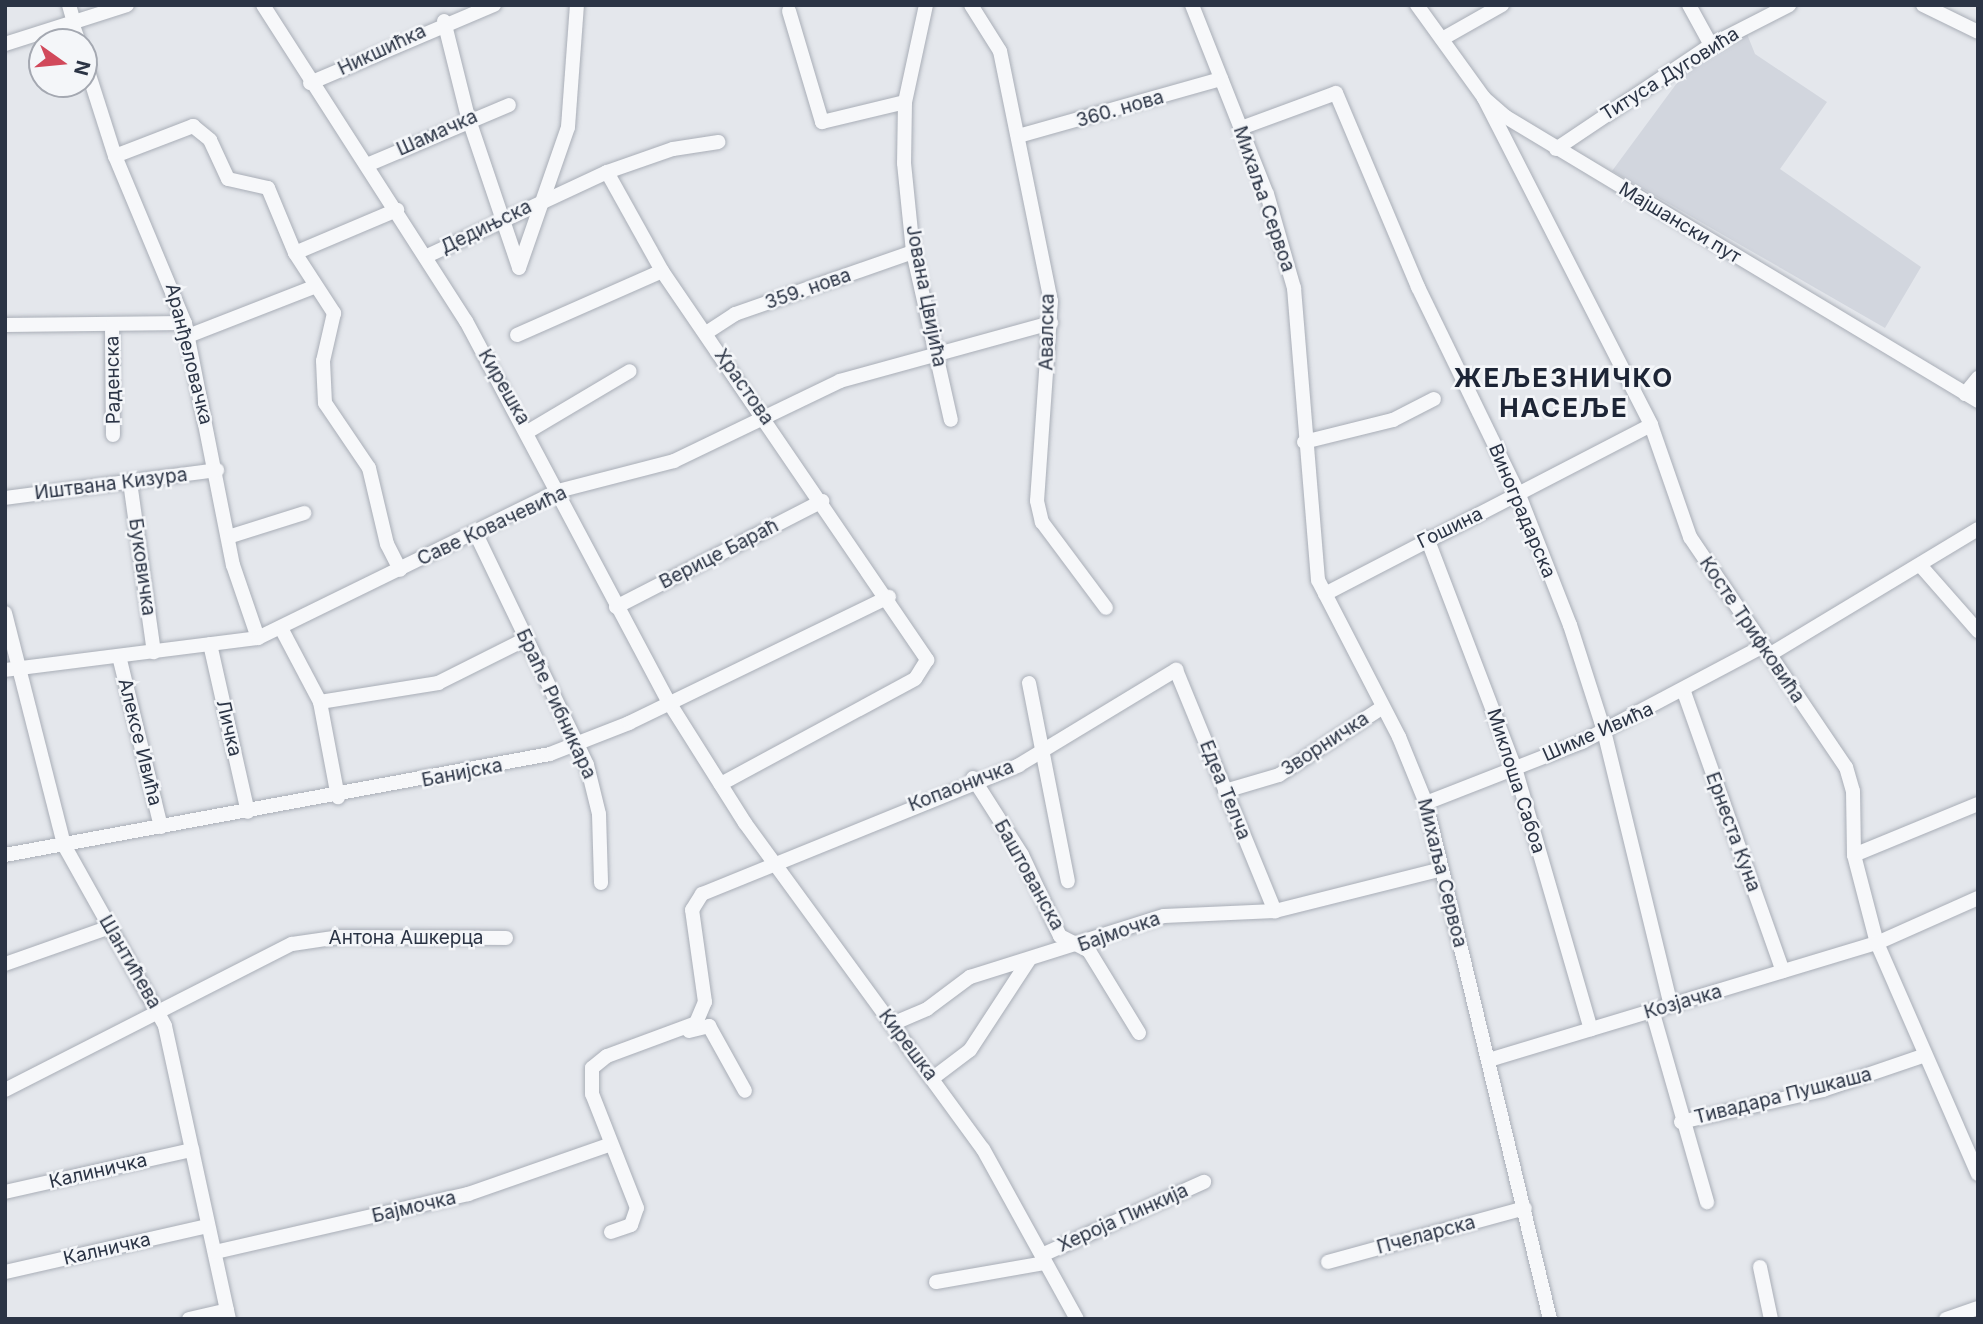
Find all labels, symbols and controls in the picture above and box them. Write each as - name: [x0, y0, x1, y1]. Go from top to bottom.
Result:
- street label: Никшићка: [334, 20, 430, 80]
- street label: Титуса Дуговића: [1597, 22, 1743, 126]
- north arrow: [28, 28, 98, 98]
- text: N: [69, 58, 95, 78]
- street label: 360. нова: [1074, 86, 1166, 132]
- street label: Шамачка: [393, 105, 481, 161]
- street label: Михаља Сервоа: [1228, 123, 1300, 275]
- street label: Мајшански пут: [1615, 178, 1745, 268]
- street label: Дедињска: [437, 195, 535, 259]
- street label: Јована Цвијића: [901, 223, 951, 369]
- street label: 359. нова: [762, 264, 854, 314]
- street label: Аранђеловачка: [160, 281, 218, 427]
- street label: Авалска: [1035, 293, 1059, 371]
- street label: Раденска: [101, 335, 125, 425]
- street label: Кирешка: [473, 345, 535, 429]
- street label: Храстова: [710, 345, 778, 429]
- district label: ЖЕЉЕЗНИЧКО НАСЕЉЕ: [1455, 362, 1673, 424]
- street label: Виноградарска: [1483, 441, 1561, 581]
- street label: Иштвана Кизура: [33, 463, 189, 505]
- street label: Саве Ковачевића: [414, 481, 570, 571]
- street label: Гошина: [1414, 502, 1486, 554]
- street label: Верице Бараћ: [656, 514, 782, 594]
- street label: Буковичка: [124, 517, 160, 617]
- street label: Косте Трифковића: [1695, 553, 1809, 707]
- street label: Браће Рибникара: [511, 625, 601, 783]
- street label: Алексе Ивића: [113, 676, 167, 808]
- street label: Личка: [211, 697, 247, 759]
- street label: Шиме Ивића: [1539, 697, 1657, 767]
- street label: Миклоша Сабоа: [1482, 706, 1550, 856]
- street label: Зворничка: [1277, 707, 1373, 781]
- street label: Едеа Телча: [1195, 737, 1255, 843]
- street label: Банијска: [420, 754, 504, 792]
- street label: Копаоничка: [905, 755, 1017, 817]
- street label: Ернеста Куна: [1701, 769, 1765, 895]
- street label: Михаља Сервоа: [1412, 796, 1472, 950]
- street label: Баштованска: [989, 816, 1069, 934]
- street label: Бајмочка: [1075, 907, 1163, 957]
- street label: Шантићева: [94, 911, 166, 1013]
- street label: Антона Ашкерца: [329, 927, 483, 949]
- street label: Козјачка: [1641, 980, 1725, 1024]
- street label: Кирешка: [874, 1005, 942, 1085]
- street label: Тивадара Пушкаша: [1692, 1063, 1874, 1129]
- street label: Калиничка: [47, 1149, 149, 1193]
- street label: Хероја Пинкија: [1054, 1179, 1192, 1257]
- street label: Бајмочка: [370, 1186, 458, 1228]
- street label: Пчеларска: [1374, 1211, 1478, 1259]
- street label: Калничка: [61, 1228, 153, 1270]

